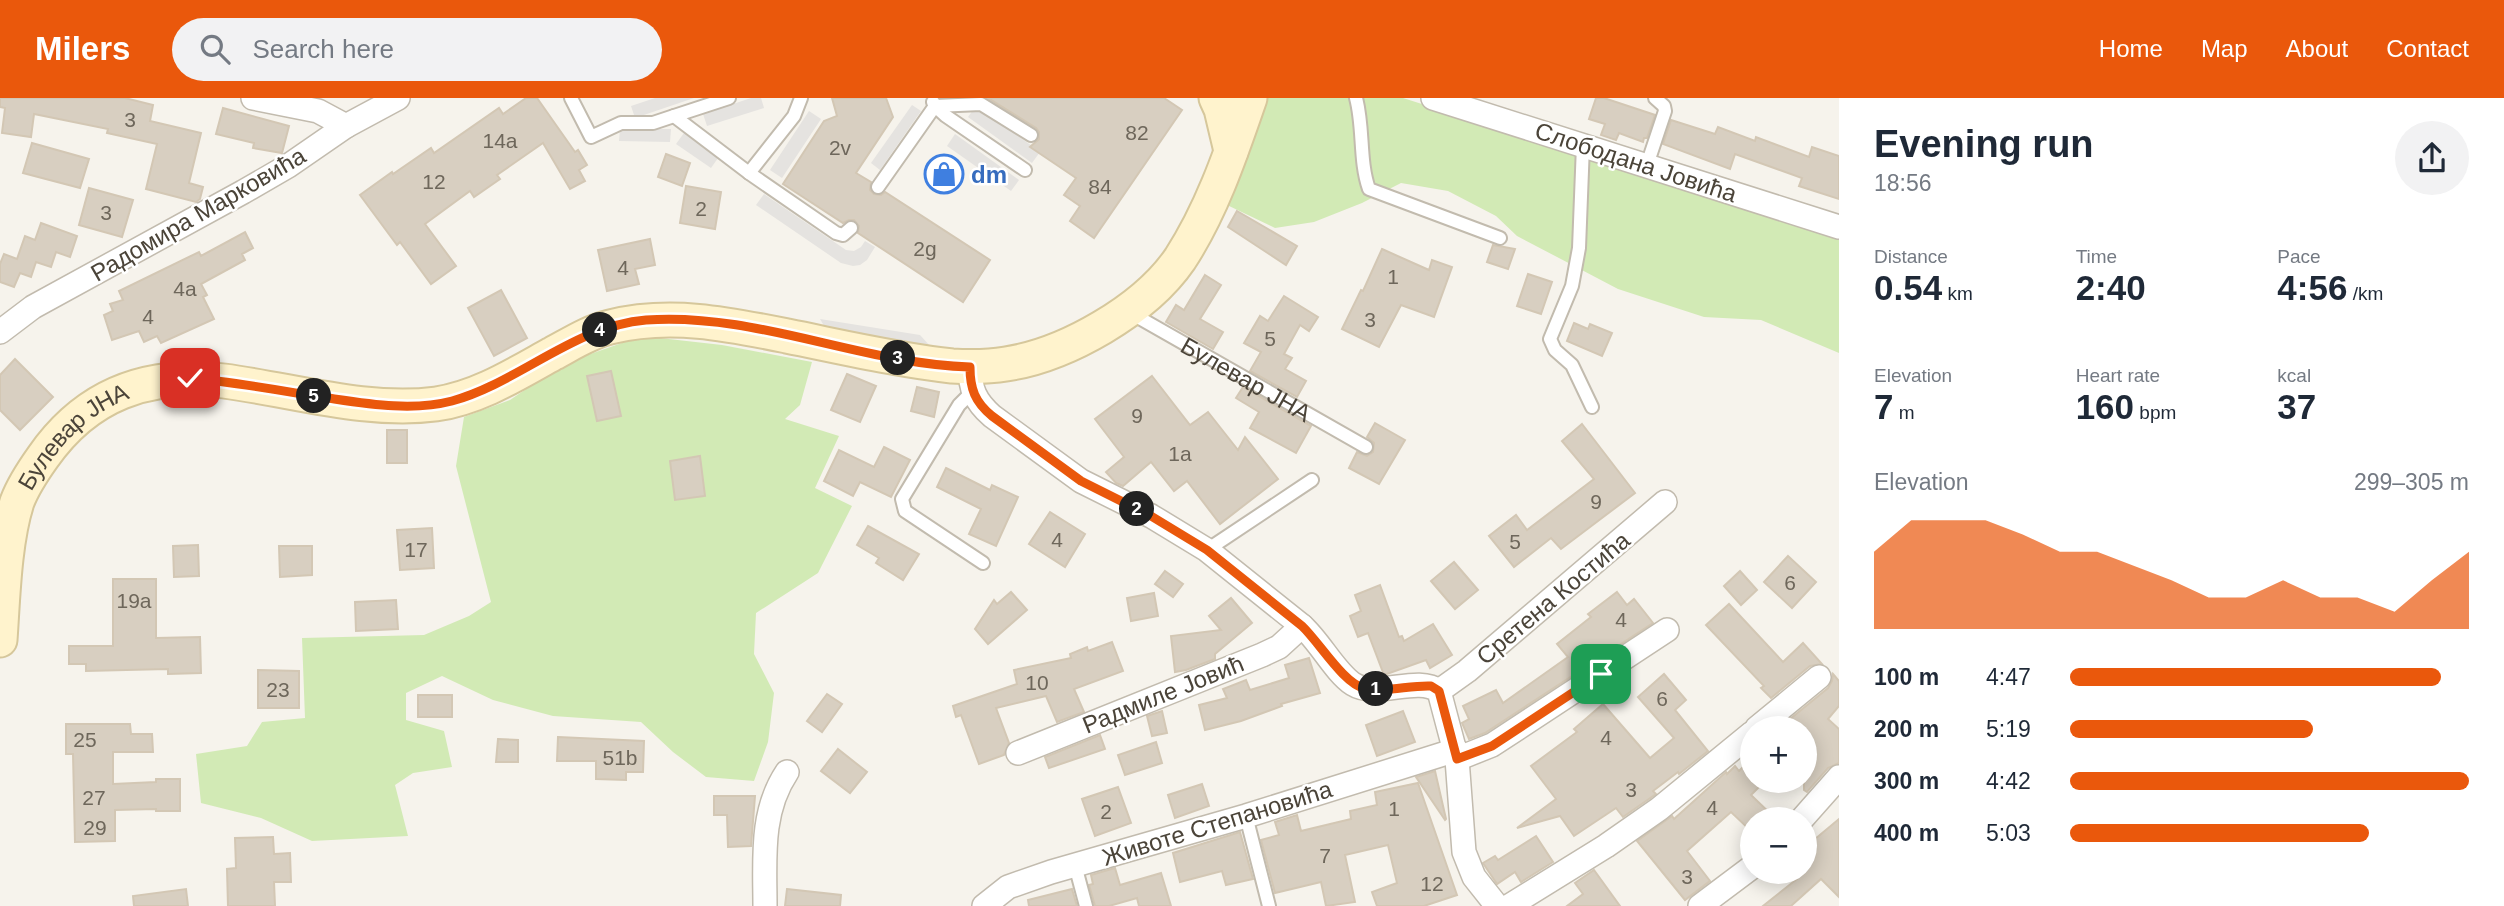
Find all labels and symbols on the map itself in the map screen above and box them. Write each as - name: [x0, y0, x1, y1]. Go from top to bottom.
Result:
- house number: 3: [124, 108, 136, 131]
- street label: Слободана Јовића: [1532, 117, 1741, 208]
- house number: 82: [1125, 121, 1149, 144]
- house number: 14a: [482, 129, 518, 152]
- house number: 2v: [829, 136, 852, 159]
- street label: Радомира Марковића: [86, 141, 311, 286]
- shop icon: dm: [923, 153, 965, 195]
- place label: dm: [971, 161, 1007, 188]
- house number: 12: [422, 170, 446, 193]
- house number: 84: [1088, 175, 1112, 198]
- house number: 2: [695, 197, 707, 220]
- house number: 3: [100, 201, 112, 224]
- house number: 2g: [913, 237, 937, 260]
- house number: 4: [617, 256, 629, 279]
- house number: 1: [1387, 265, 1399, 288]
- house number: 4a: [173, 277, 197, 300]
- house number: 4: [142, 305, 154, 328]
- house number: 3: [1364, 308, 1376, 331]
- pin: 4: [582, 313, 618, 348]
- house number: 5: [1264, 327, 1276, 350]
- street label: Булевар ЈНА: [1176, 331, 1316, 427]
- pin: 3: [880, 341, 916, 376]
- pin: [160, 348, 220, 408]
- street label: Булевар ЈНА: [12, 377, 132, 494]
- pin: 5: [296, 378, 332, 414]
- house number: 9: [1131, 404, 1143, 427]
- house number: 1a: [1168, 442, 1192, 465]
- house number: 9: [1590, 490, 1602, 513]
- pin: 2: [1120, 492, 1154, 526]
- street label: Сретена Костића: [1471, 526, 1635, 670]
- house number: 4: [1051, 528, 1063, 551]
- house number: 5: [1509, 530, 1521, 553]
- house number: 17: [404, 538, 428, 561]
- house number: 6: [1784, 571, 1796, 594]
- house number: 19a: [116, 589, 152, 612]
- house number: 4: [1615, 608, 1627, 631]
- pin: [1571, 644, 1631, 704]
- street label: Радмиле Јовић: [1079, 649, 1247, 739]
- house number: 10: [1025, 671, 1049, 694]
- pin: 1: [1358, 672, 1394, 706]
- house number: 23: [266, 678, 290, 701]
- house number: 6: [1656, 687, 1668, 710]
- house number: 4: [1600, 726, 1612, 749]
- house number: 25: [73, 728, 97, 751]
- house number: 51b: [602, 746, 638, 769]
- street label: Животе Степановића: [1099, 775, 1336, 871]
- house number: 3: [1625, 778, 1637, 801]
- house number: 27: [82, 786, 106, 809]
- house number: 4: [1706, 796, 1718, 819]
- house number: 1: [1388, 797, 1400, 820]
- house number: 2: [1100, 800, 1112, 823]
- house number: 29: [83, 816, 107, 839]
- house number: 7: [1319, 844, 1331, 867]
- house number: 3: [1681, 865, 1693, 888]
- house number: 12: [1420, 872, 1444, 895]

